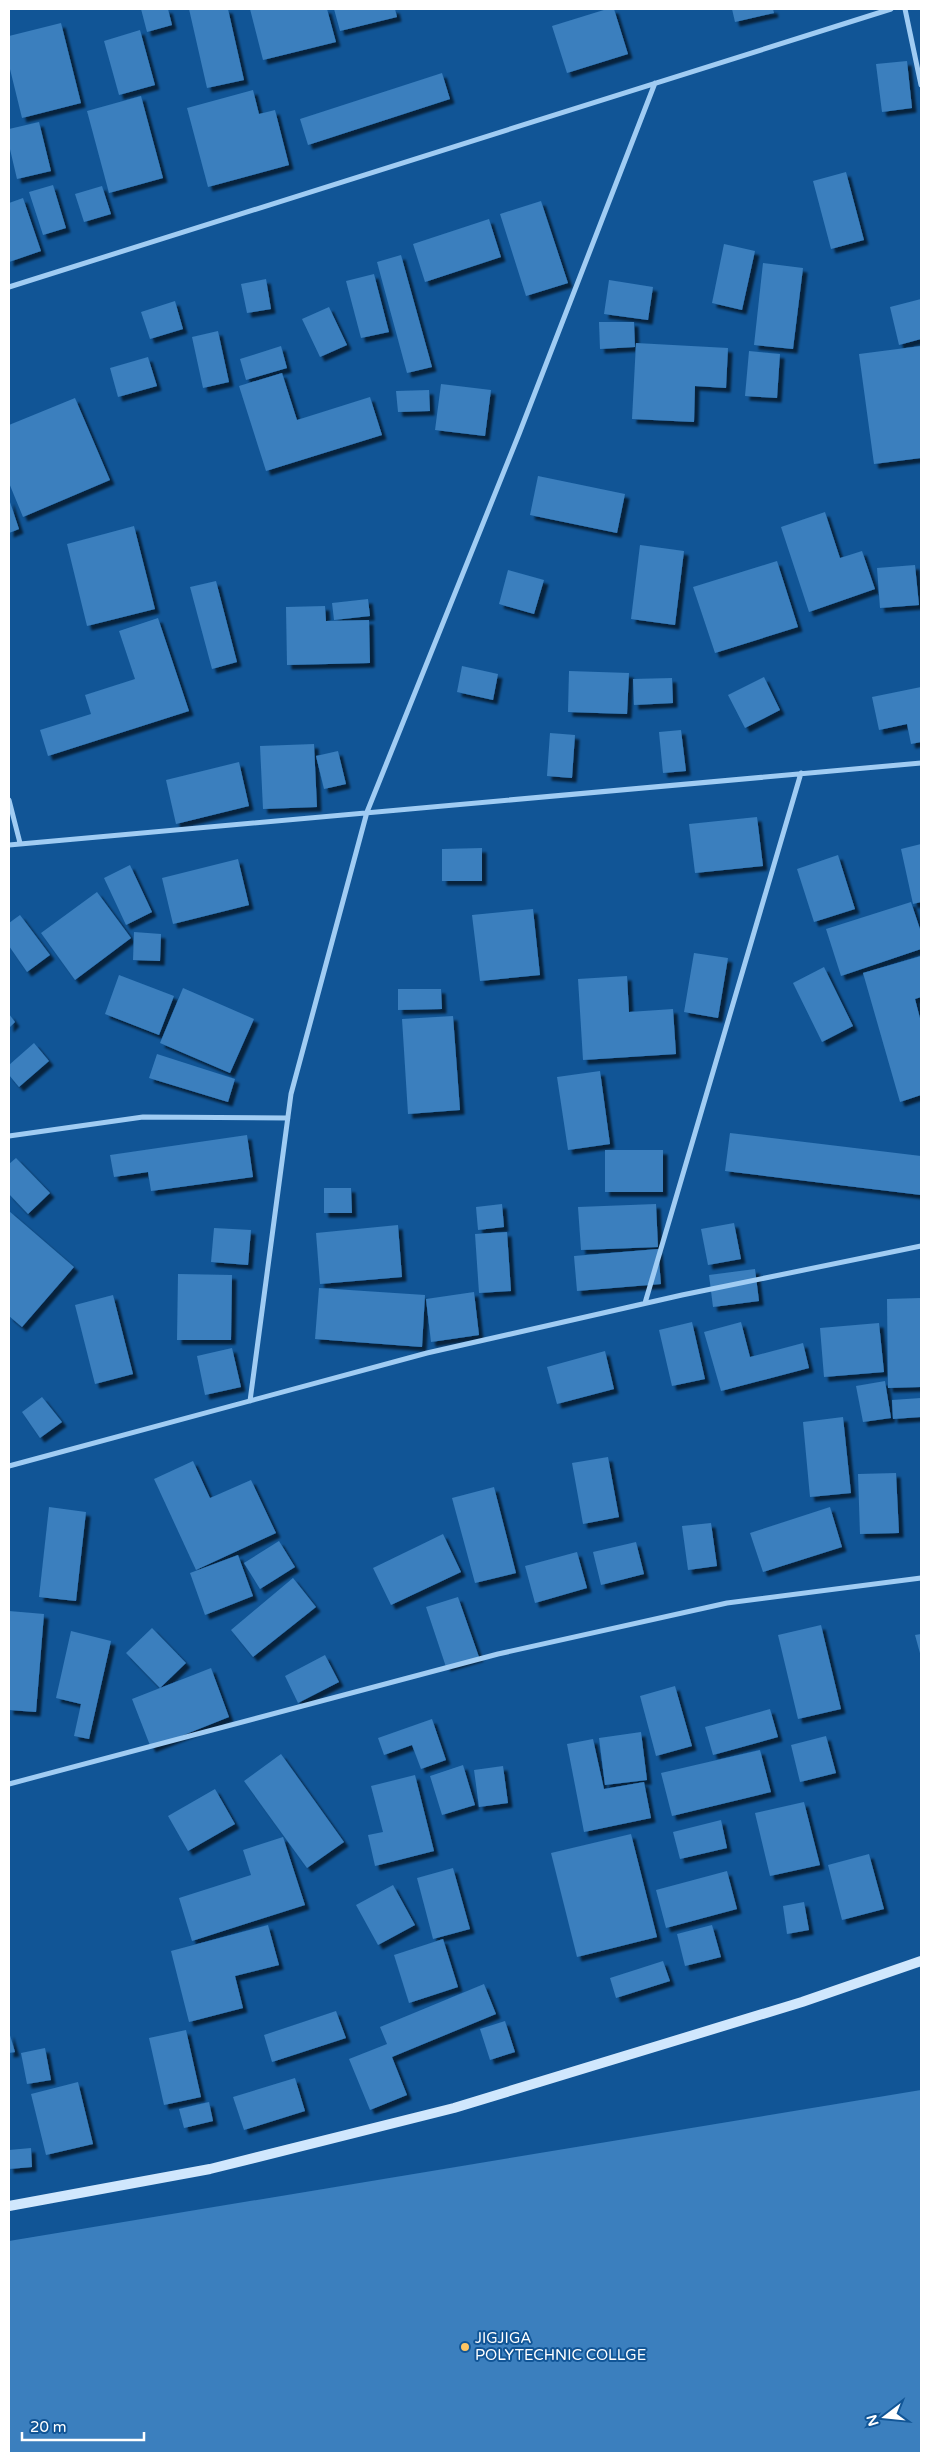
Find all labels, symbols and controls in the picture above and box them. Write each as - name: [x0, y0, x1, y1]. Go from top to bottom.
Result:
- place label: JIGJIGA POLYTECHNIC COLLGE: [475, 2329, 646, 2364]
- marker: JIGJIGA POLYTECHNIC COLLGE: [459, 2341, 471, 2353]
- north arrow: [860, 2392, 910, 2442]
- scale bar: [22, 2410, 145, 2442]
- text: N: [863, 2413, 883, 2428]
- text: 20 m: [30, 2418, 67, 2436]

